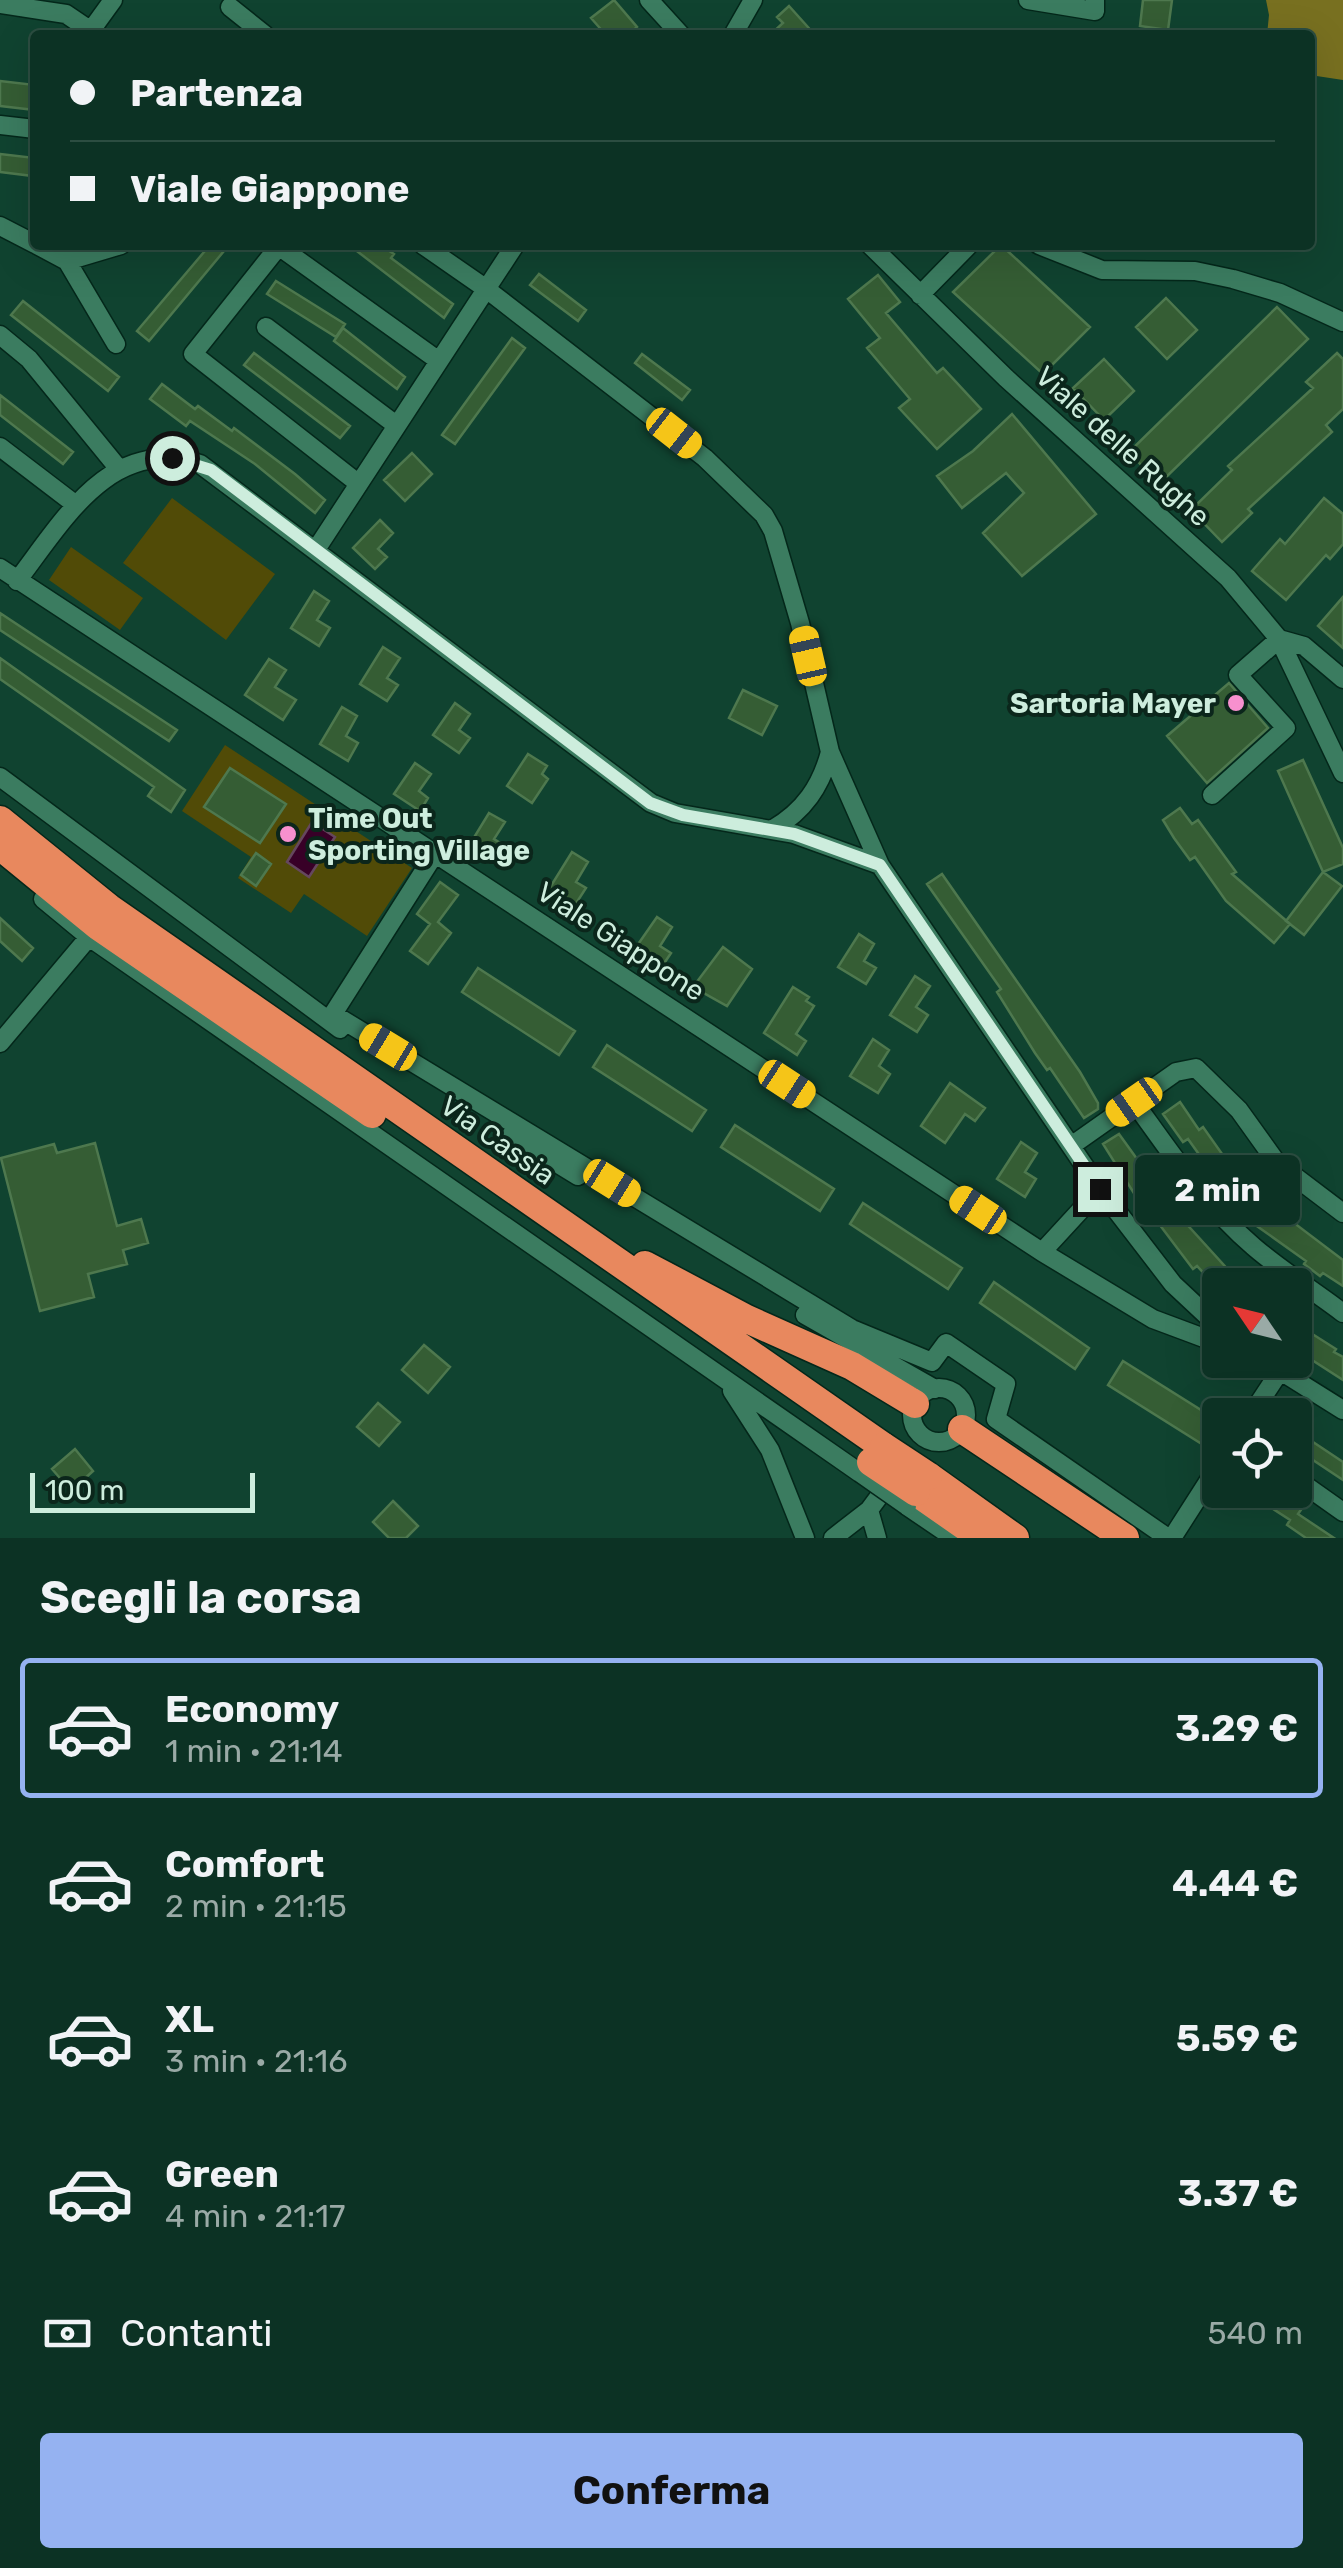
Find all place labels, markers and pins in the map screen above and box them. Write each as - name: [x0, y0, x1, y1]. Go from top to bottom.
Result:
- place label: Sartoria Mayer: [1010, 687, 1216, 720]
- marker: Sartoria Mayer: [1225, 692, 1247, 714]
- place label: Time Out Sporting Village: [308, 802, 530, 867]
- marker: Time Out Sporting Village: [277, 823, 299, 845]

